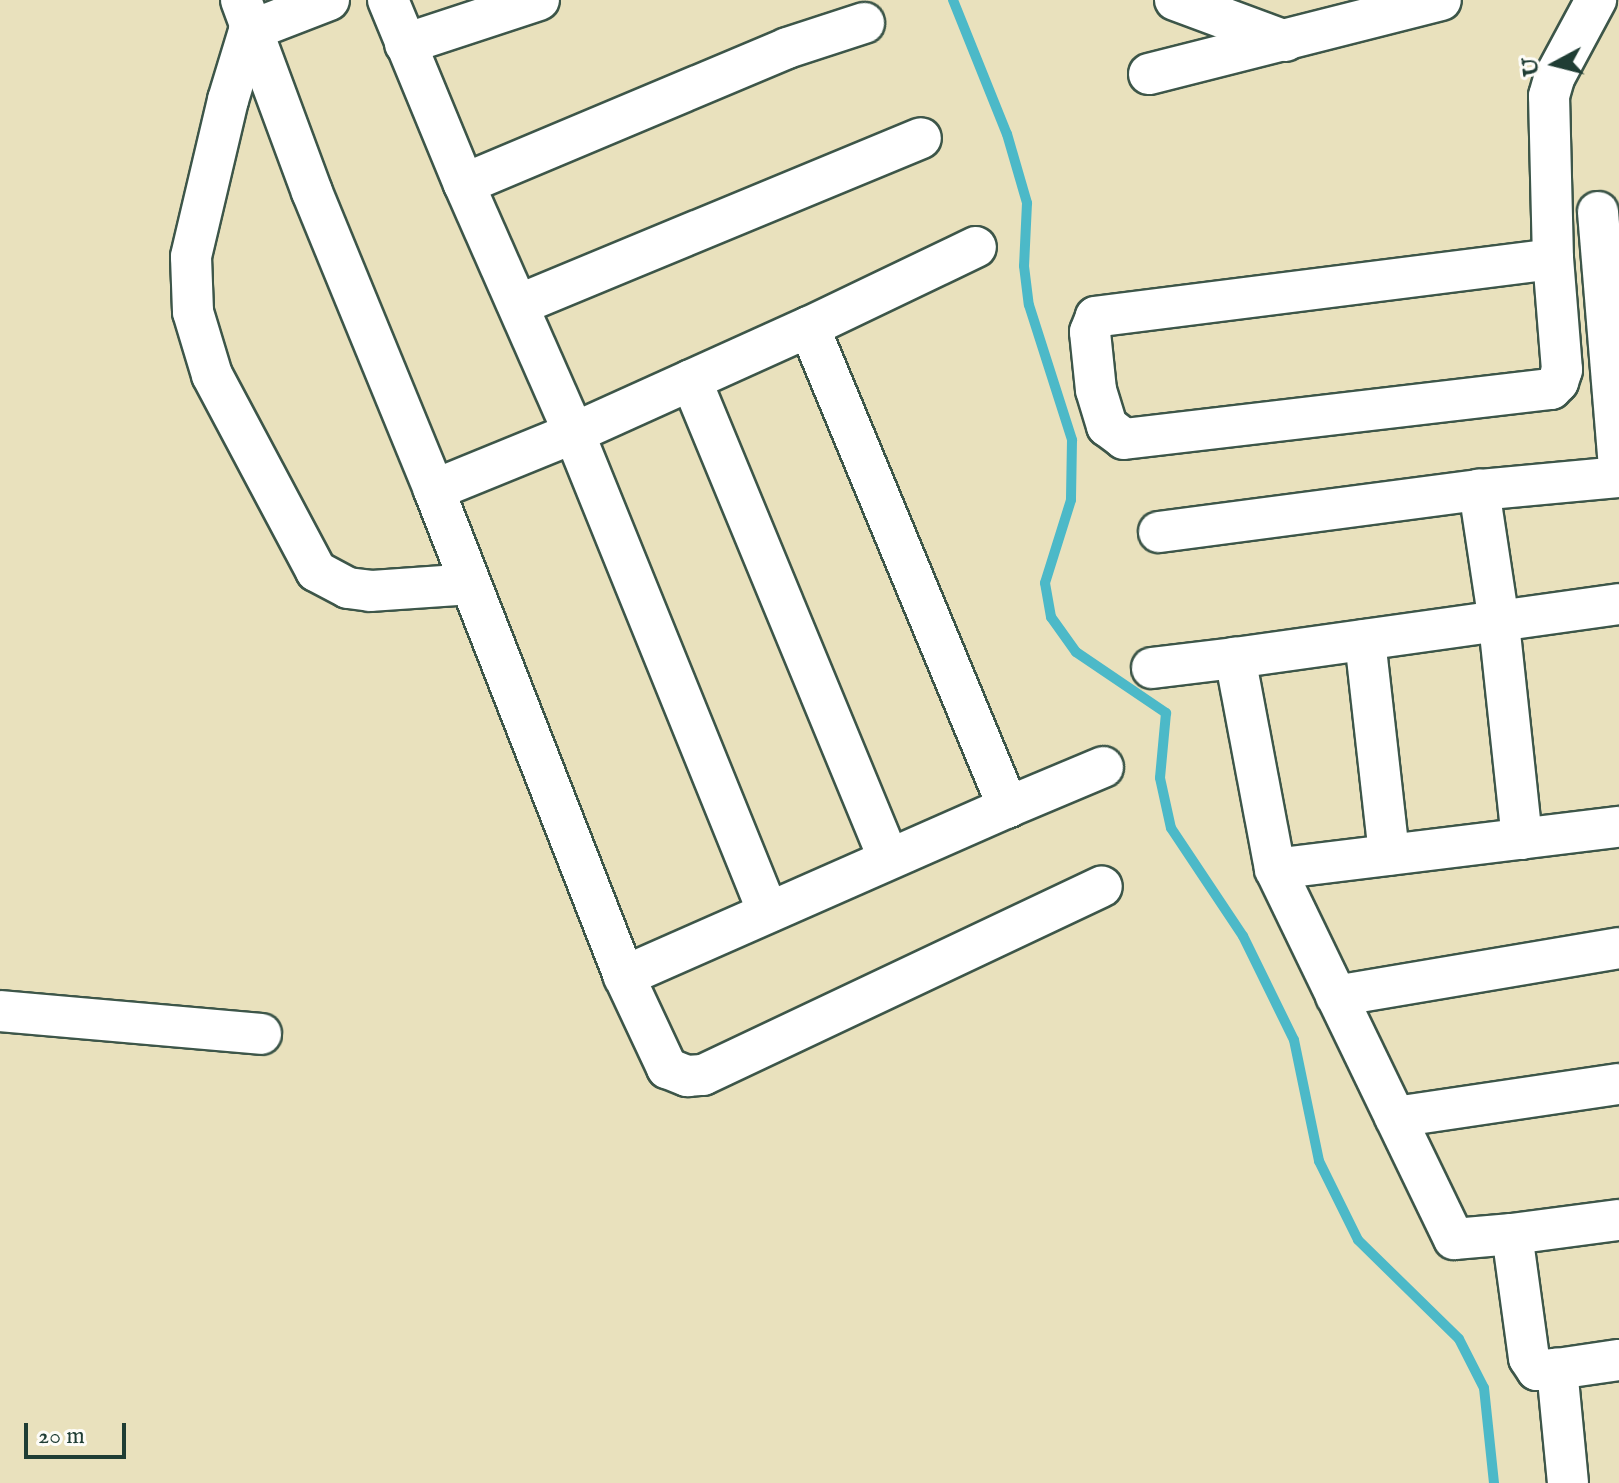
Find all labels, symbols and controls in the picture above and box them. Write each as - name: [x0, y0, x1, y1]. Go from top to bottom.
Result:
- north arrow: [1515, 24, 1595, 104]
- text: U: [1516, 56, 1546, 78]
- scale bar: [28, 1407, 130, 1457]
- text: 20 m: [38, 1421, 85, 1452]

